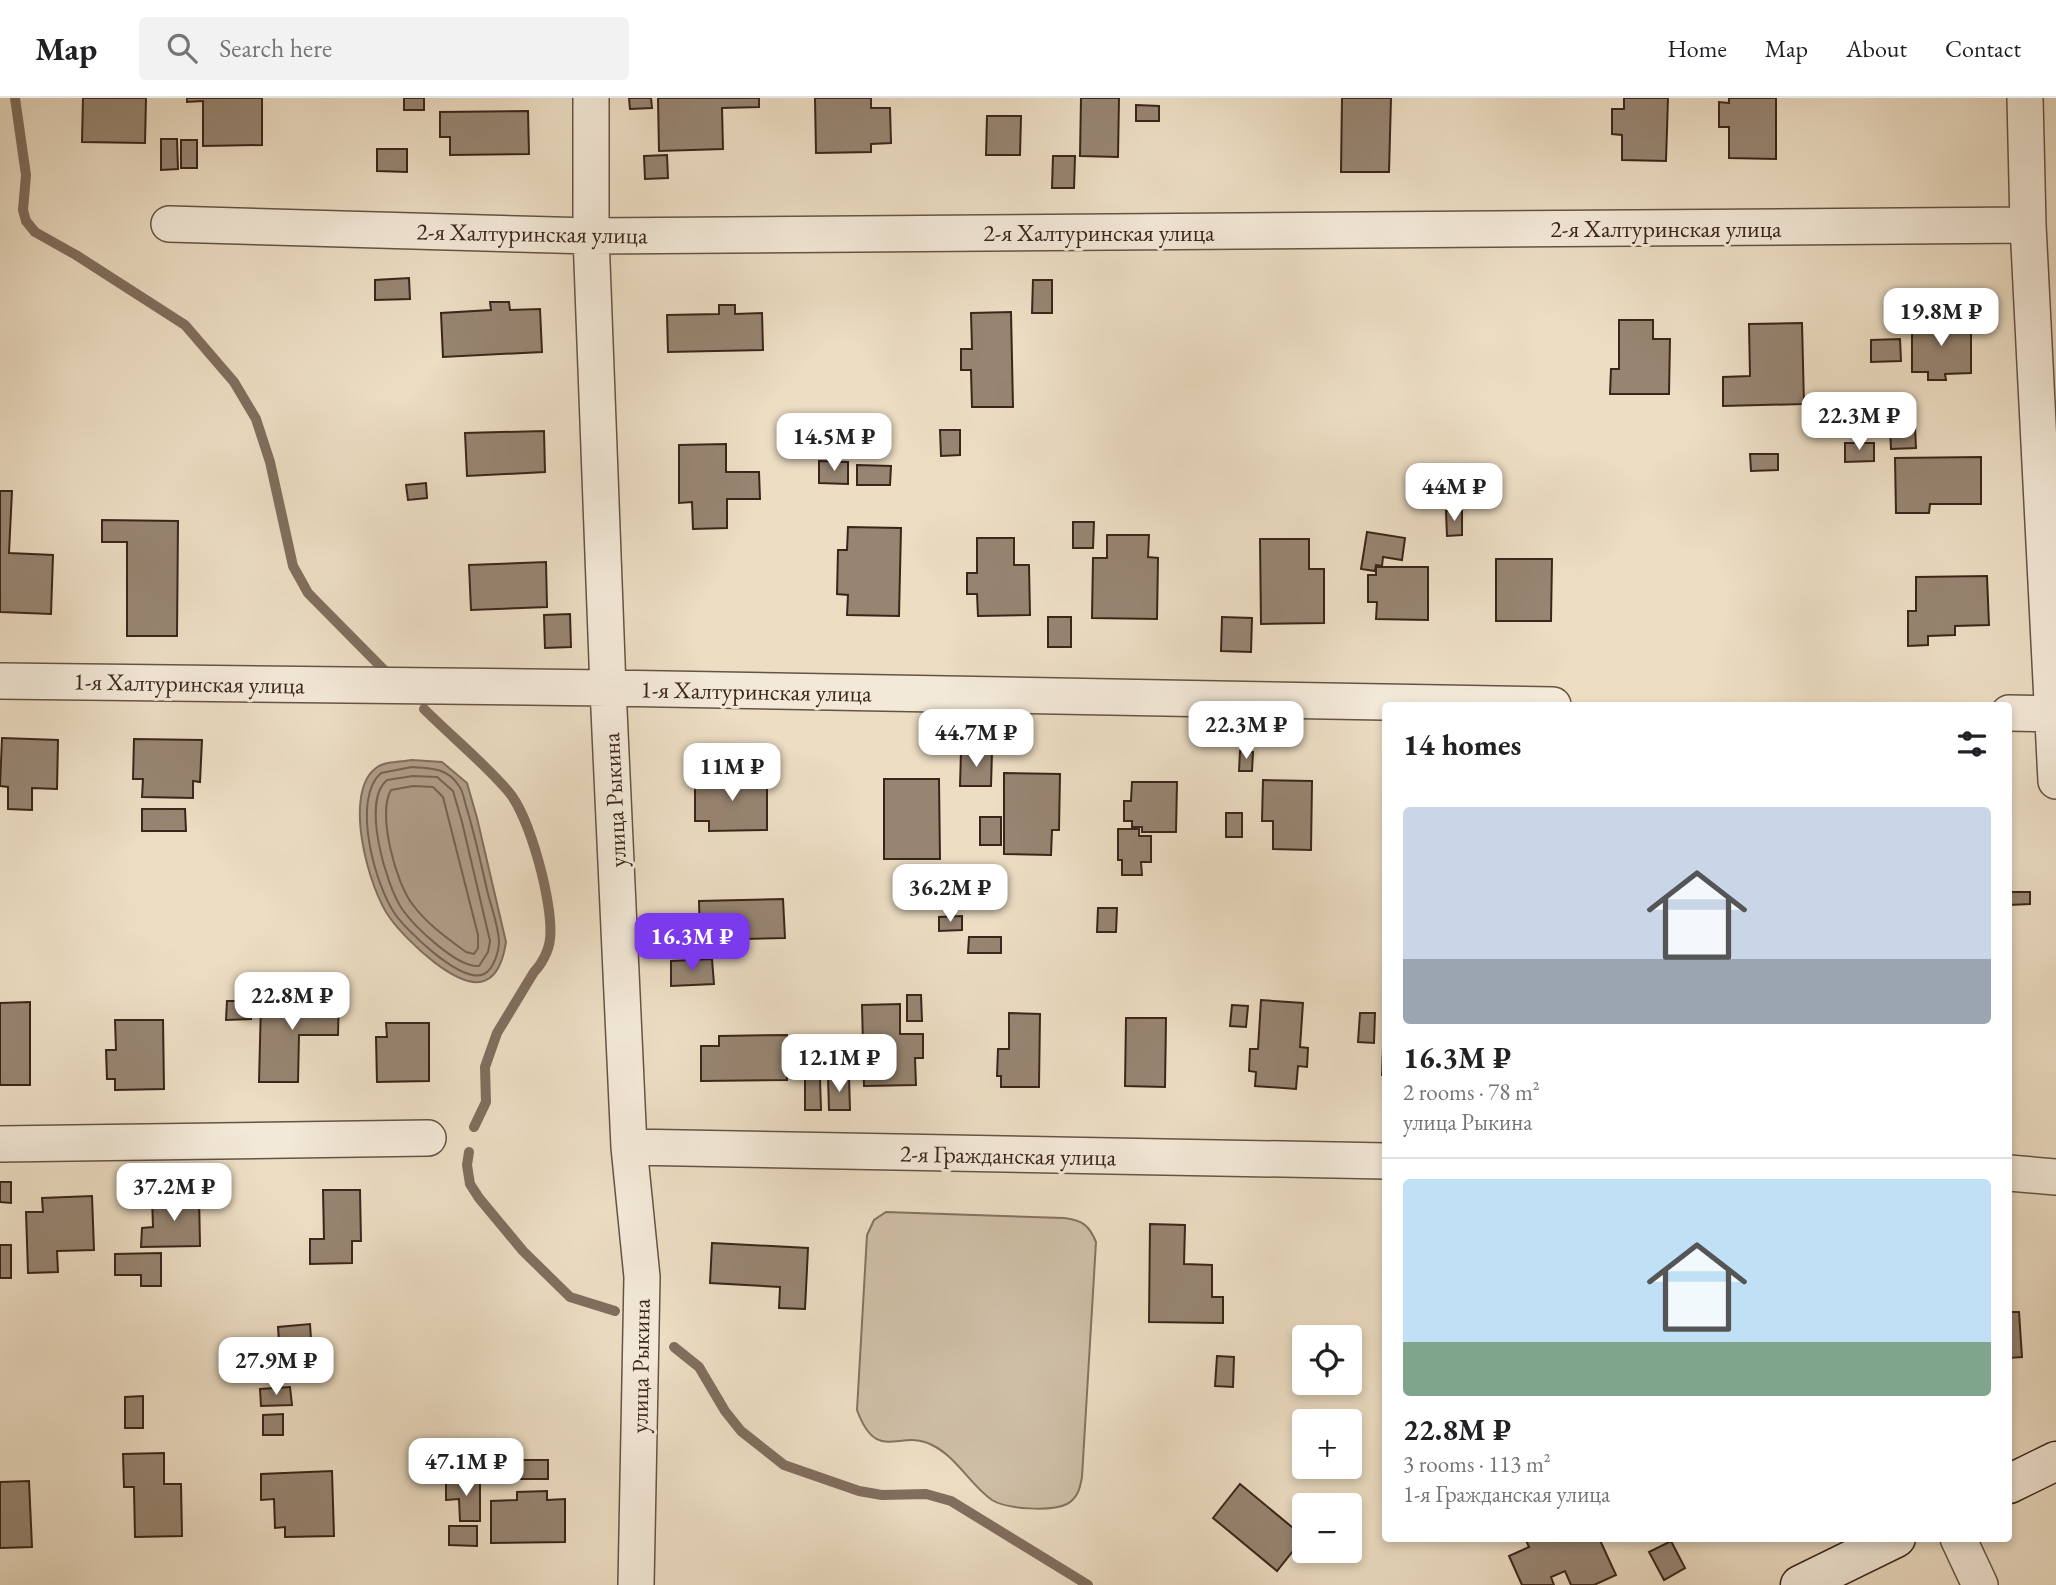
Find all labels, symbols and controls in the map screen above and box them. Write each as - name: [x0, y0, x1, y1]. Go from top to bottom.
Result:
- search box: [139, 17, 629, 80]
- text: Map: [35, 27, 97, 70]
- icon: search: [163, 29, 201, 67]
- text: Search here: [219, 31, 332, 65]
- text: Home: [1667, 33, 1727, 64]
- text: Map: [1765, 33, 1808, 64]
- text: About: [1846, 33, 1907, 64]
- text: Contact: [1945, 33, 2021, 64]
- street label: 2-я Халтуринская улица: [1550, 213, 1782, 244]
- street label: 2-я Халтуринская улица: [416, 215, 648, 251]
- street label: 2-я Халтуринская улица: [983, 217, 1215, 248]
- pin: 19.8M ₽: [1876, 288, 2006, 348]
- text: 19.8M ₽: [1900, 296, 1982, 326]
- pin: 22.3M ₽: [1794, 392, 1924, 452]
- text: 22.3M ₽: [1818, 400, 1900, 430]
- pin: 14.5M ₽: [769, 414, 899, 473]
- text: 14.5M ₽: [793, 421, 875, 451]
- pin: 44M ₽: [1405, 464, 1503, 523]
- text: 44M ₽: [1421, 471, 1487, 501]
- street label: 1-я Халтуринская улица: [73, 665, 305, 701]
- street label: 1-я Халтуринская улица: [640, 673, 872, 709]
- pin: 22.3M ₽: [1181, 702, 1311, 761]
- text: 22.3M ₽: [1205, 709, 1287, 739]
- pin: 44.7M ₽: [911, 710, 1041, 769]
- text: 44.7M ₽: [935, 717, 1017, 747]
- text: 14 homes: [1403, 725, 1521, 764]
- icon: filters: [1953, 725, 1991, 763]
- street label: улица Рыкина: [595, 731, 633, 868]
- pin: 11M ₽: [683, 744, 781, 803]
- text: 11M ₽: [699, 751, 765, 781]
- icon: home: [1634, 852, 1760, 978]
- pin: 36.2M ₽: [885, 864, 1015, 924]
- text: 36.2M ₽: [909, 872, 991, 902]
- pin: 16.3M ₽: [627, 914, 757, 973]
- text: 16.3M ₽: [651, 921, 733, 951]
- pin: 22.8M ₽: [227, 972, 357, 1032]
- text: 22.8M ₽: [251, 980, 333, 1010]
- pin: 12.1M ₽: [774, 1034, 904, 1094]
- text: 16.3M ₽: [1403, 1038, 1511, 1077]
- text: 12.1M ₽: [798, 1042, 880, 1072]
- text: 2 rooms · 78 m²: [1403, 1077, 1540, 1107]
- text: улица Рыкина: [1403, 1107, 1532, 1137]
- street label: 2-я Гражданская улица: [900, 1138, 1117, 1172]
- pin: 37.2M ₽: [109, 1164, 239, 1223]
- text: 37.2M ₽: [133, 1171, 215, 1201]
- icon: home: [1634, 1224, 1760, 1350]
- street label: улица Рыкина: [623, 1298, 657, 1434]
- map controls: [1292, 1325, 1362, 1563]
- button: locate: [1292, 1325, 1362, 1395]
- pin: 27.9M ₽: [211, 1338, 341, 1397]
- text: 27.9M ₽: [235, 1345, 317, 1375]
- button: +: [1292, 1409, 1362, 1479]
- text: 22.8M ₽: [1403, 1410, 1511, 1449]
- pin: 47.1M ₽: [401, 1438, 531, 1498]
- text: 47.1M ₽: [425, 1446, 507, 1476]
- text: 3 rooms · 113 m²: [1403, 1449, 1551, 1479]
- text: 1-я Гражданская улица: [1403, 1479, 1610, 1509]
- button: −: [1292, 1493, 1362, 1563]

